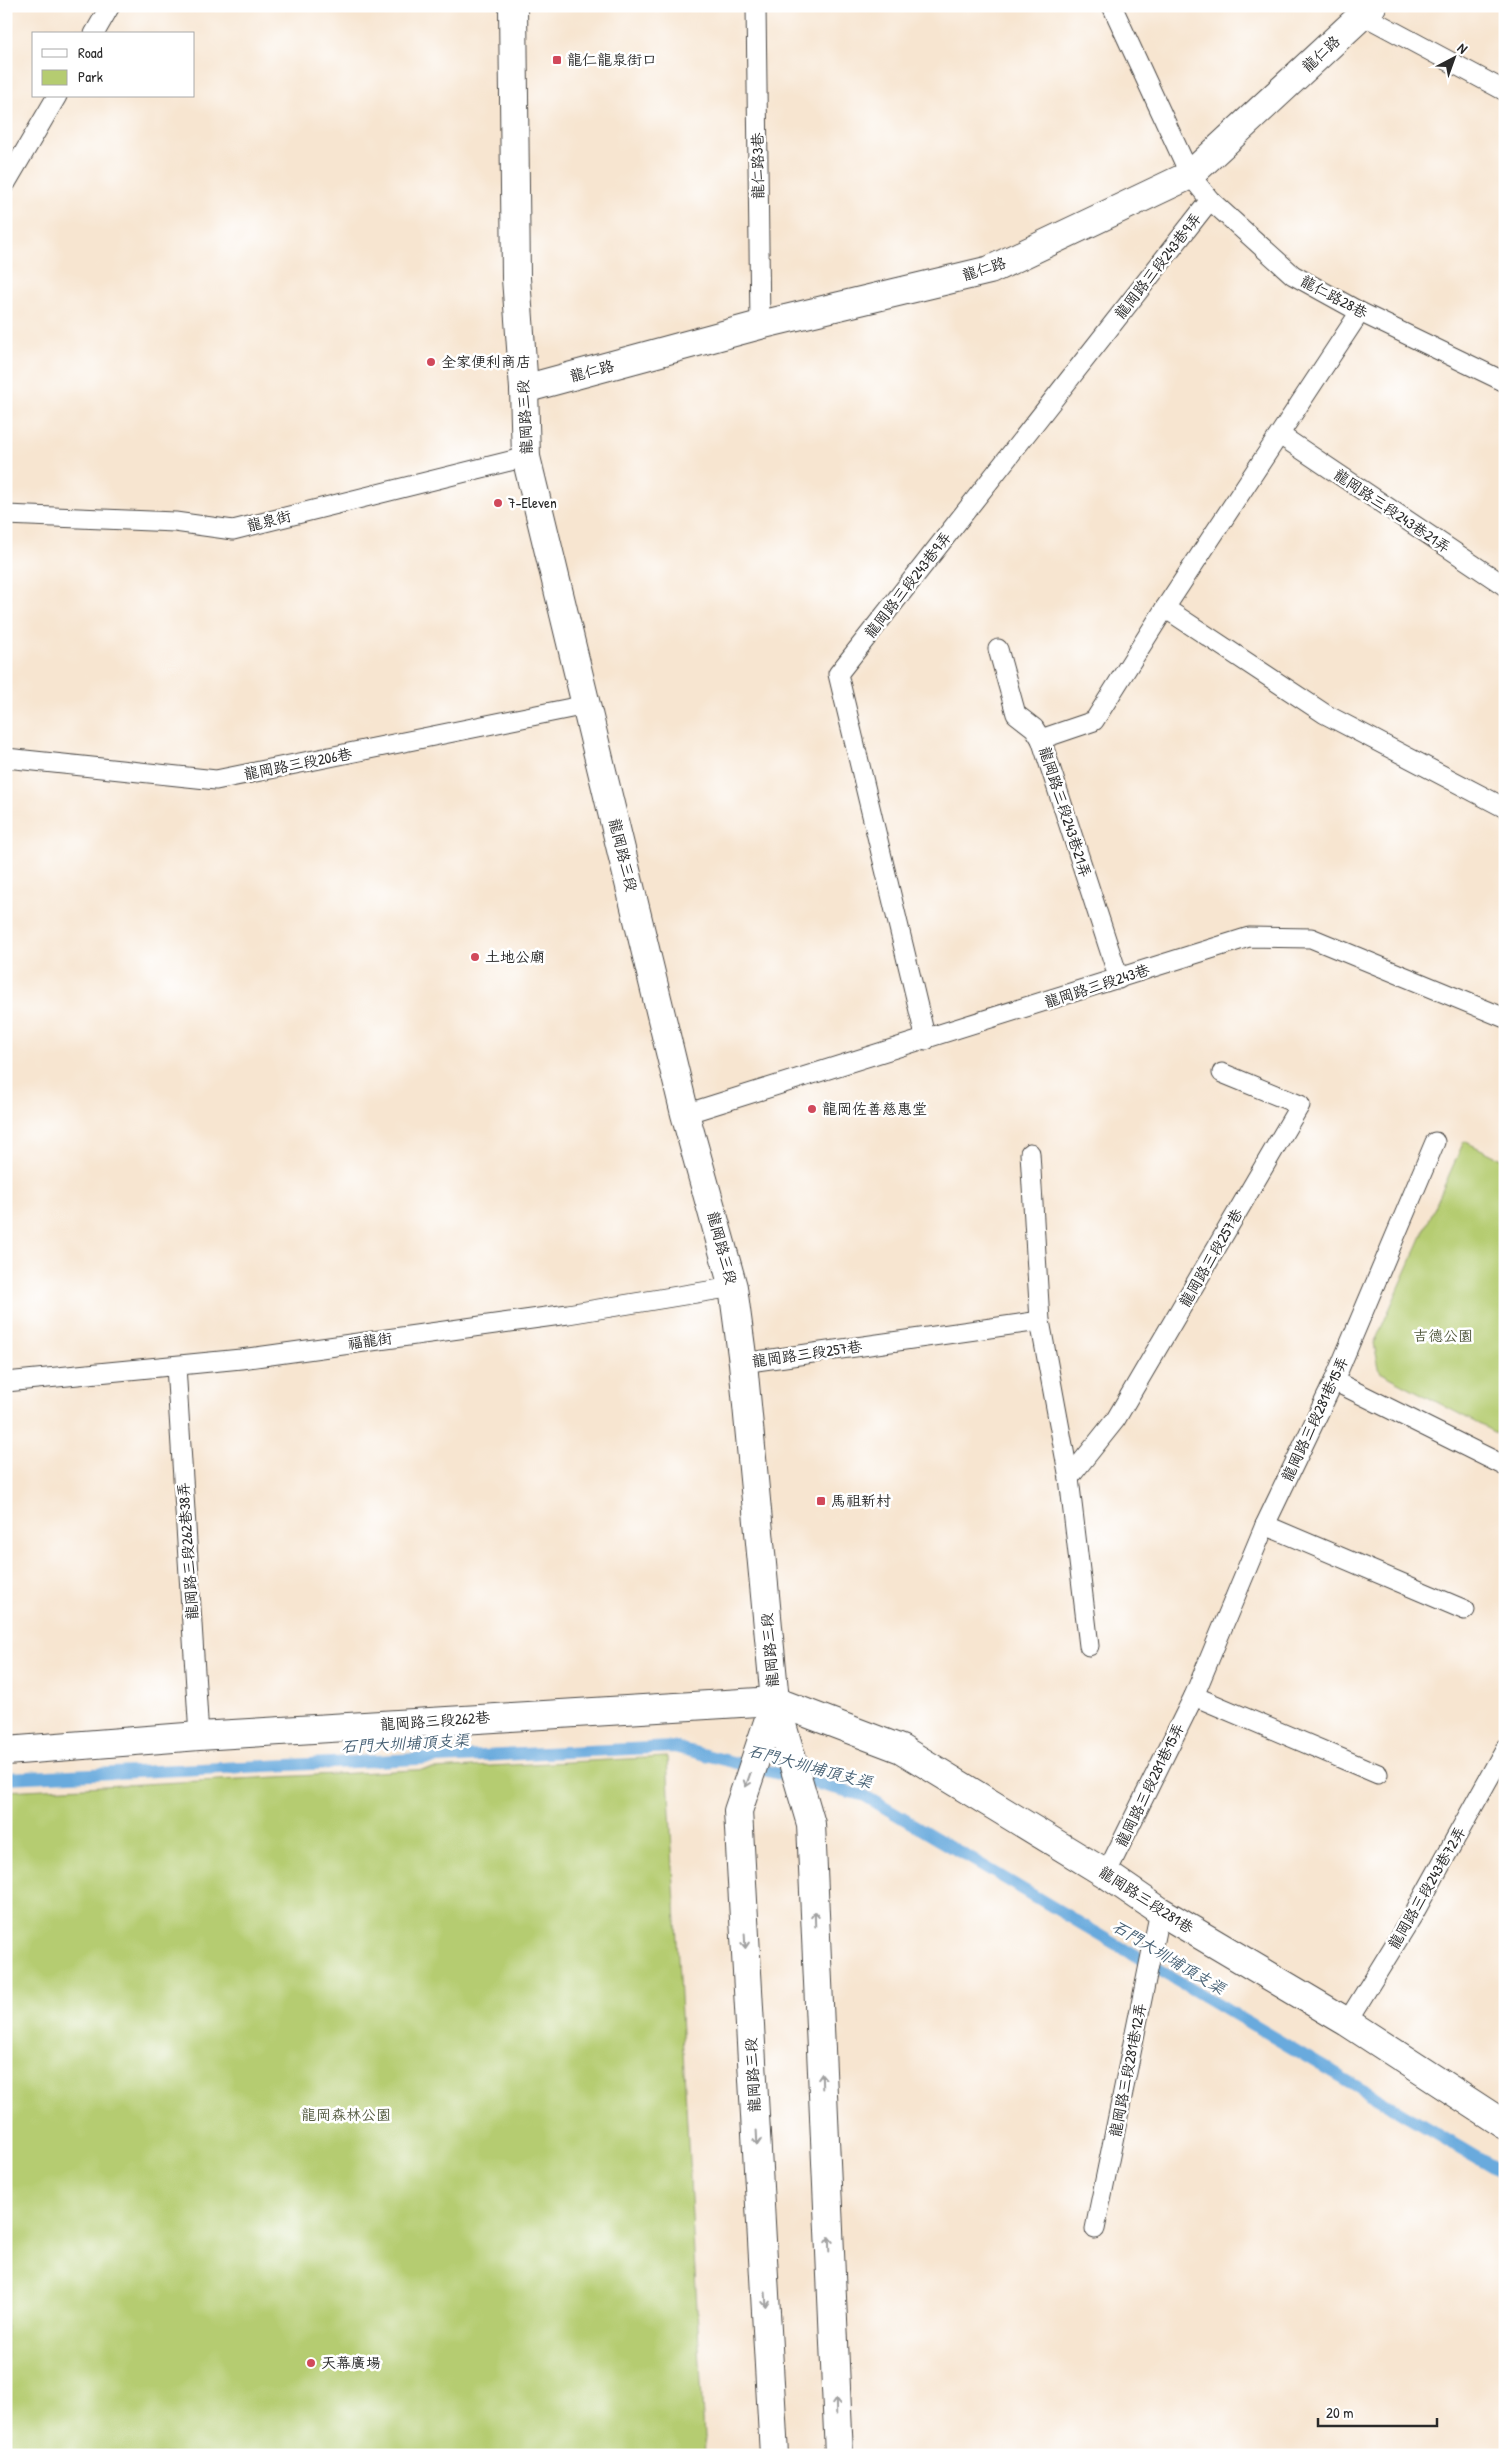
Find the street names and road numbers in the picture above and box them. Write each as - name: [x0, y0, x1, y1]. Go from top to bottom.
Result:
- street label: 龍仁路: [1297, 31, 1344, 77]
- street label: 龍仁路3巷: [746, 132, 769, 200]
- street label: 龍岡路三段243巷9弄: [1109, 208, 1206, 323]
- street label: 龍仁路: [959, 252, 1008, 285]
- street label: 龍仁路28巷: [1297, 270, 1372, 323]
- street label: 龍仁路: [567, 355, 616, 386]
- street label: 龍岡路三段: [512, 379, 537, 455]
- street label: 龍岡路三段243巷21弄: [1330, 464, 1455, 558]
- street label: 龍泉街: [244, 505, 293, 536]
- street label: 龍岡路三段243巷9弄: [859, 527, 956, 642]
- street label: 龍岡路三段206巷: [242, 743, 354, 784]
- street label: 龍岡路三段243巷21弄: [1034, 744, 1097, 880]
- street label: 龍岡路三段: [604, 816, 643, 894]
- street label: 龍岡路三段243巷: [1042, 959, 1152, 1012]
- street label: 龍岡路三段257巷: [1174, 1205, 1247, 1311]
- street label: 龍岡路三段: [703, 1209, 742, 1287]
- street label: 福龍街: [346, 1327, 394, 1354]
- street label: 龍岡路三段257巷: [751, 1335, 863, 1372]
- street label: 龍岡路三段281巷15弄: [1276, 1353, 1353, 1485]
- street label: 龍岡路三段262巷38弄: [172, 1481, 203, 1621]
- street label: 龍岡路三段: [756, 1612, 783, 1688]
- street label: 龍岡路三段262巷: [379, 1706, 491, 1735]
- street label: 龍岡路三段281巷15弄: [1110, 1719, 1189, 1850]
- street label: 龍岡路三段243巷72弄: [1383, 1822, 1470, 1953]
- street label: 龍岡路三段281巷: [1095, 1861, 1198, 1938]
- street label: 龍岡路三段281巷12弄: [1104, 2001, 1151, 2139]
- street label: 龍岡路三段: [740, 2037, 765, 2113]

